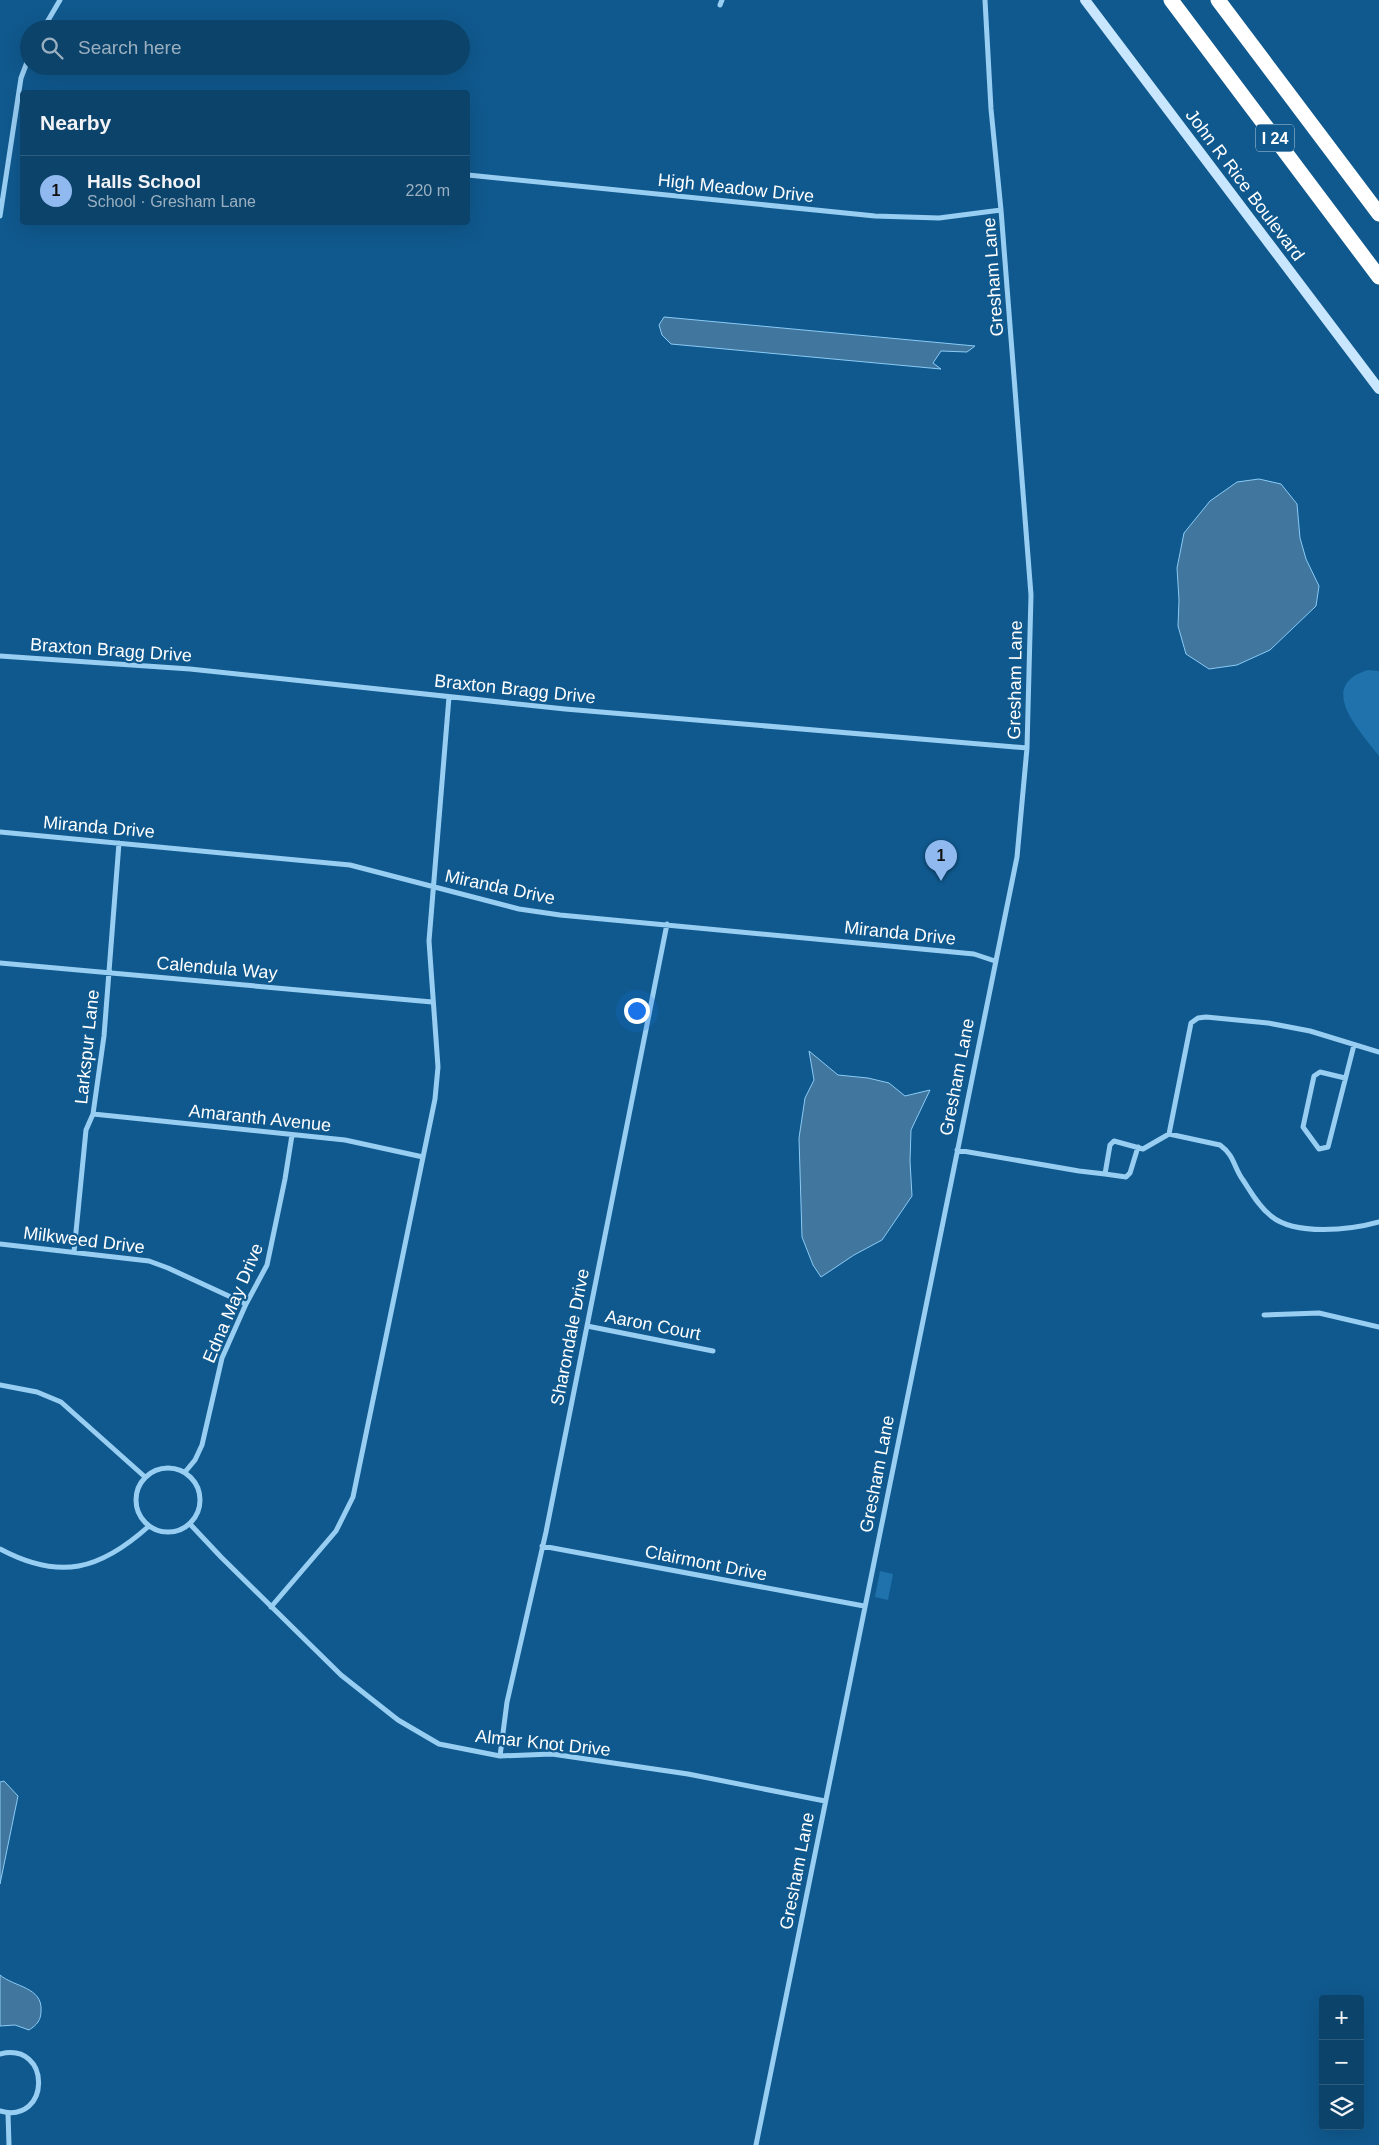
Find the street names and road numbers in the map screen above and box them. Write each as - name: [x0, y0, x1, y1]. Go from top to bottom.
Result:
- street label: John R Rice Boulevard: [1182, 105, 1308, 265]
- road number: I 24: [1256, 125, 1294, 152]
- street label: High Meadow Drive: [657, 170, 815, 206]
- street label: Gresham Lane: [979, 217, 1007, 337]
- street label: Gresham Lane: [1004, 620, 1026, 740]
- street label: Braxton Bragg Drive: [29, 634, 193, 666]
- street label: Braxton Bragg Drive: [433, 671, 597, 707]
- street label: Miranda Drive: [42, 812, 156, 842]
- street label: Miranda Drive: [443, 866, 557, 908]
- street label: Miranda Drive: [843, 917, 957, 949]
- street label: Calendula Way: [156, 953, 278, 983]
- street label: Larkspur Lane: [71, 989, 103, 1105]
- street label: Gresham Lane: [936, 1017, 978, 1137]
- street label: Amaranth Avenue: [188, 1101, 332, 1135]
- street label: Milkweed Drive: [22, 1223, 146, 1257]
- street label: Edna May Drive: [199, 1240, 267, 1366]
- street label: Sharondale Drive: [547, 1267, 593, 1407]
- street label: Aaron Court: [603, 1306, 703, 1344]
- street label: Gresham Lane: [856, 1414, 898, 1534]
- street label: Clairmont Drive: [643, 1541, 769, 1585]
- street label: Almar Knot Drive: [474, 1726, 612, 1760]
- street label: Gresham Lane: [776, 1811, 818, 1931]

